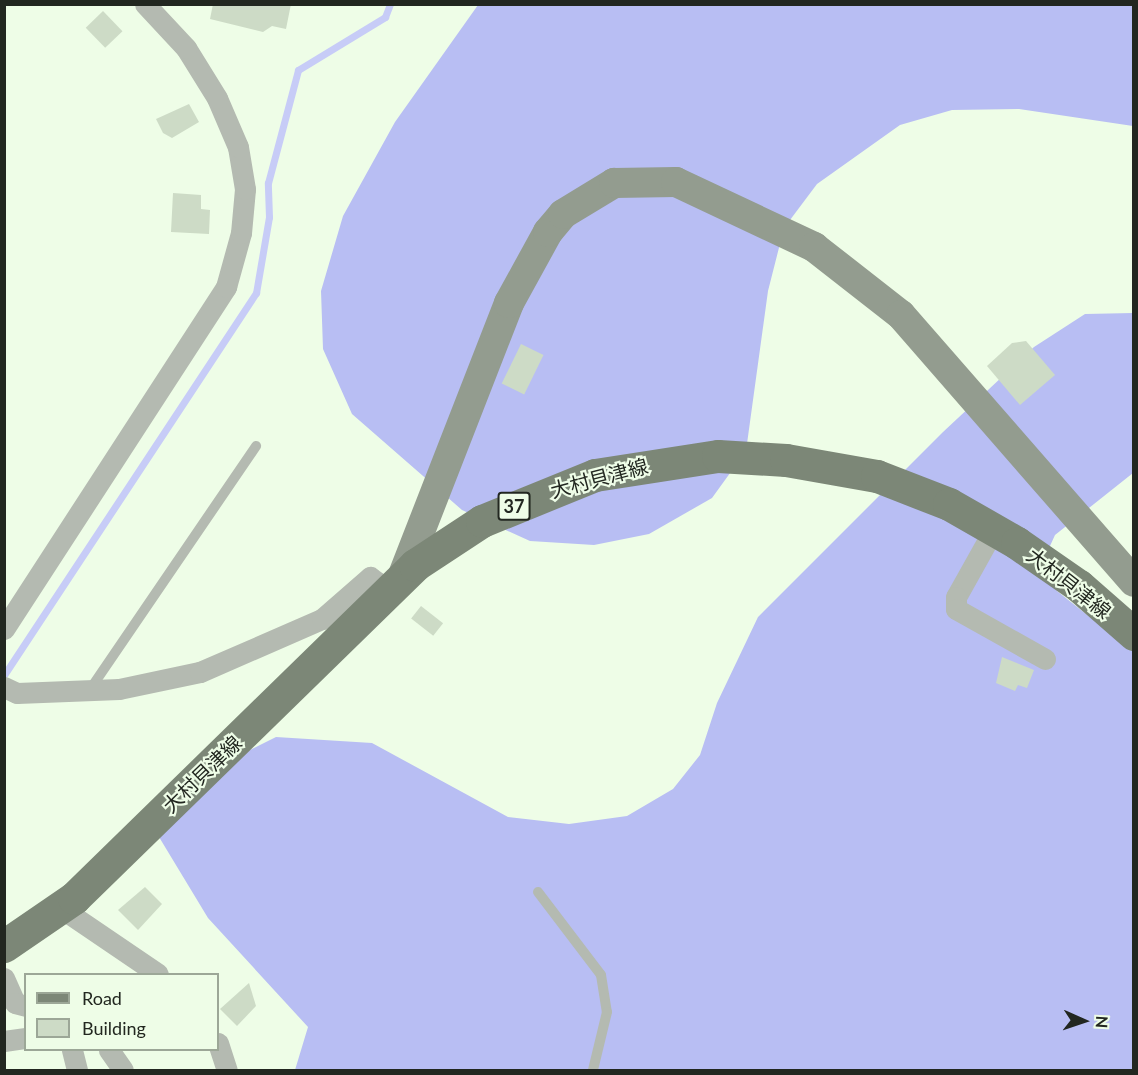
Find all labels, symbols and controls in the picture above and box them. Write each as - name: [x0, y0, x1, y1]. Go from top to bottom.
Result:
- street label: 大村貝津線: [548, 453, 650, 503]
- road number: 37: [498, 491, 530, 521]
- street label: 大村貝津線: [1022, 543, 1116, 623]
- street label: 大村貝津線: [158, 731, 246, 817]
- legend: [24, 973, 219, 1051]
- text: Road: [82, 987, 122, 1009]
- north arrow: [1054, 991, 1114, 1051]
- text: N: [1093, 1015, 1112, 1029]
- text: Building: [82, 1017, 146, 1039]

